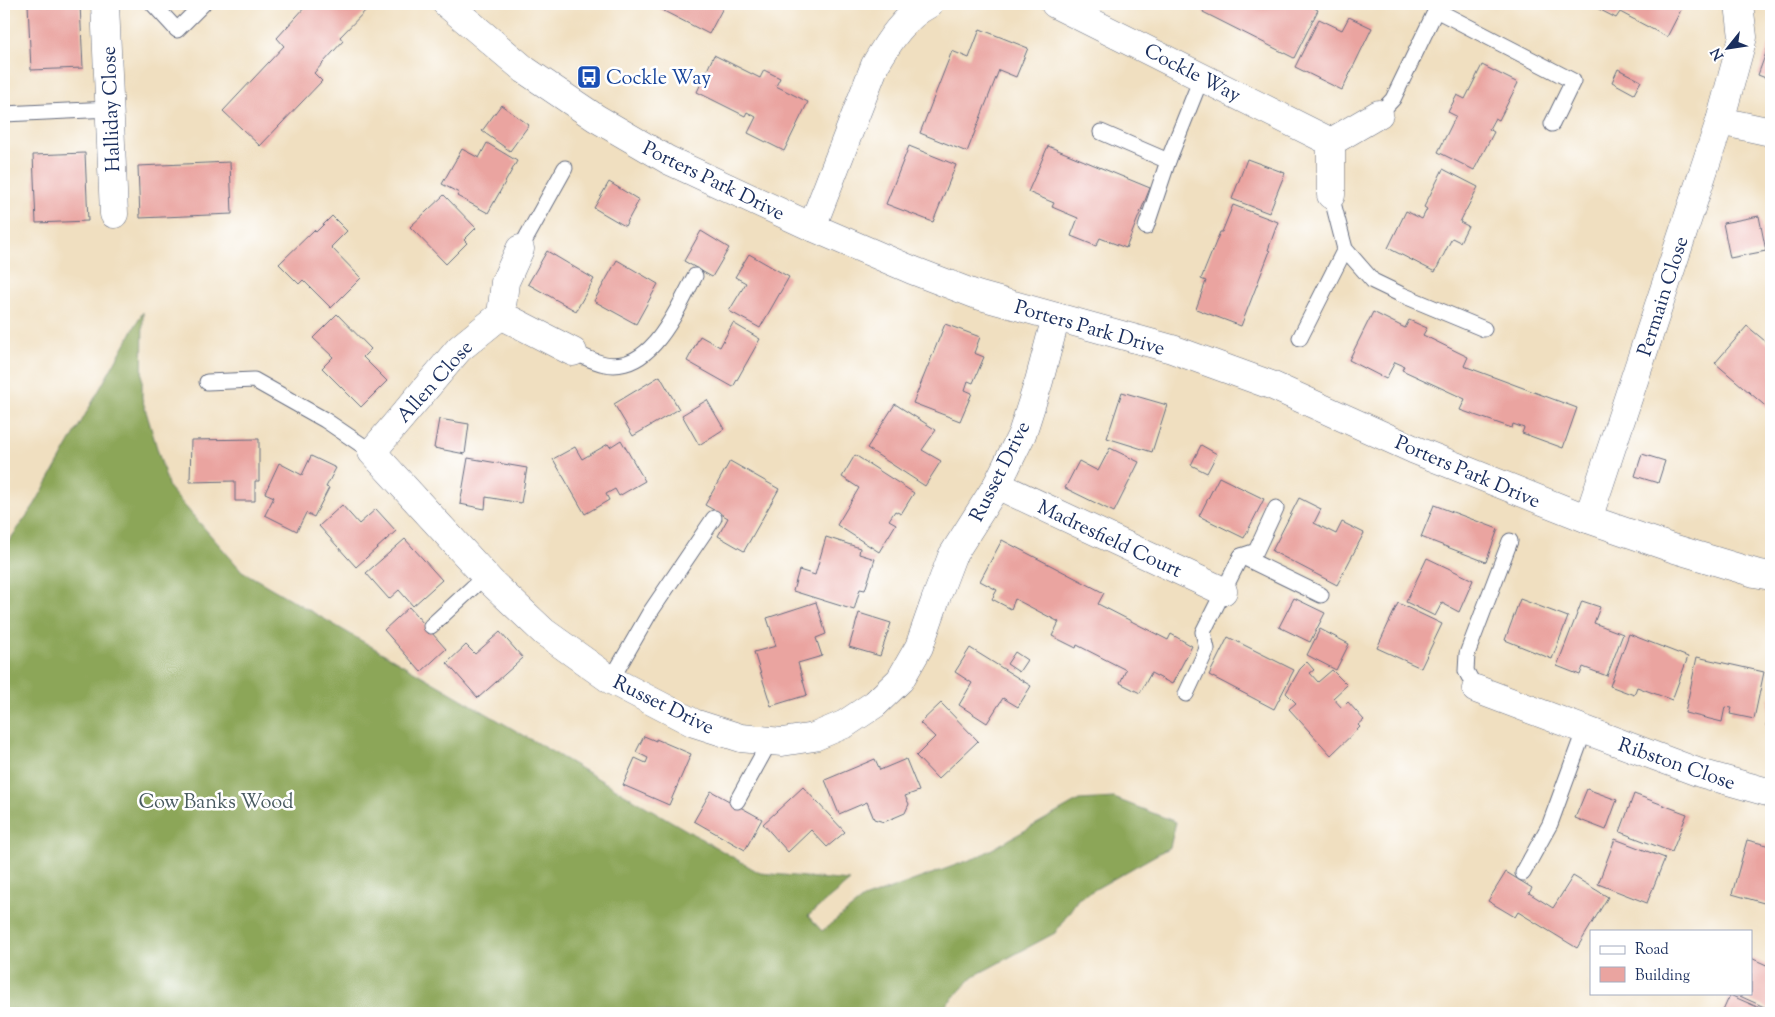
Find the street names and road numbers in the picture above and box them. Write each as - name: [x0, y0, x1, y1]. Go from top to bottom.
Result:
- street label: Cockle Way: [1138, 37, 1245, 111]
- street label: Halliday Close: [96, 45, 129, 172]
- street label: Porters Park Drive: [637, 135, 789, 229]
- street label: Permain Close: [1631, 233, 1697, 360]
- street label: Porters Park Drive: [1011, 294, 1168, 365]
- street label: Allen Close: [391, 335, 481, 430]
- street label: Russet Drive: [963, 417, 1039, 527]
- street label: Porters Park Drive: [1390, 430, 1544, 517]
- street label: Madresfield Court: [1032, 494, 1186, 587]
- street label: Russet Drive: [607, 669, 718, 743]
- street label: Ribston Close: [1614, 732, 1739, 799]

